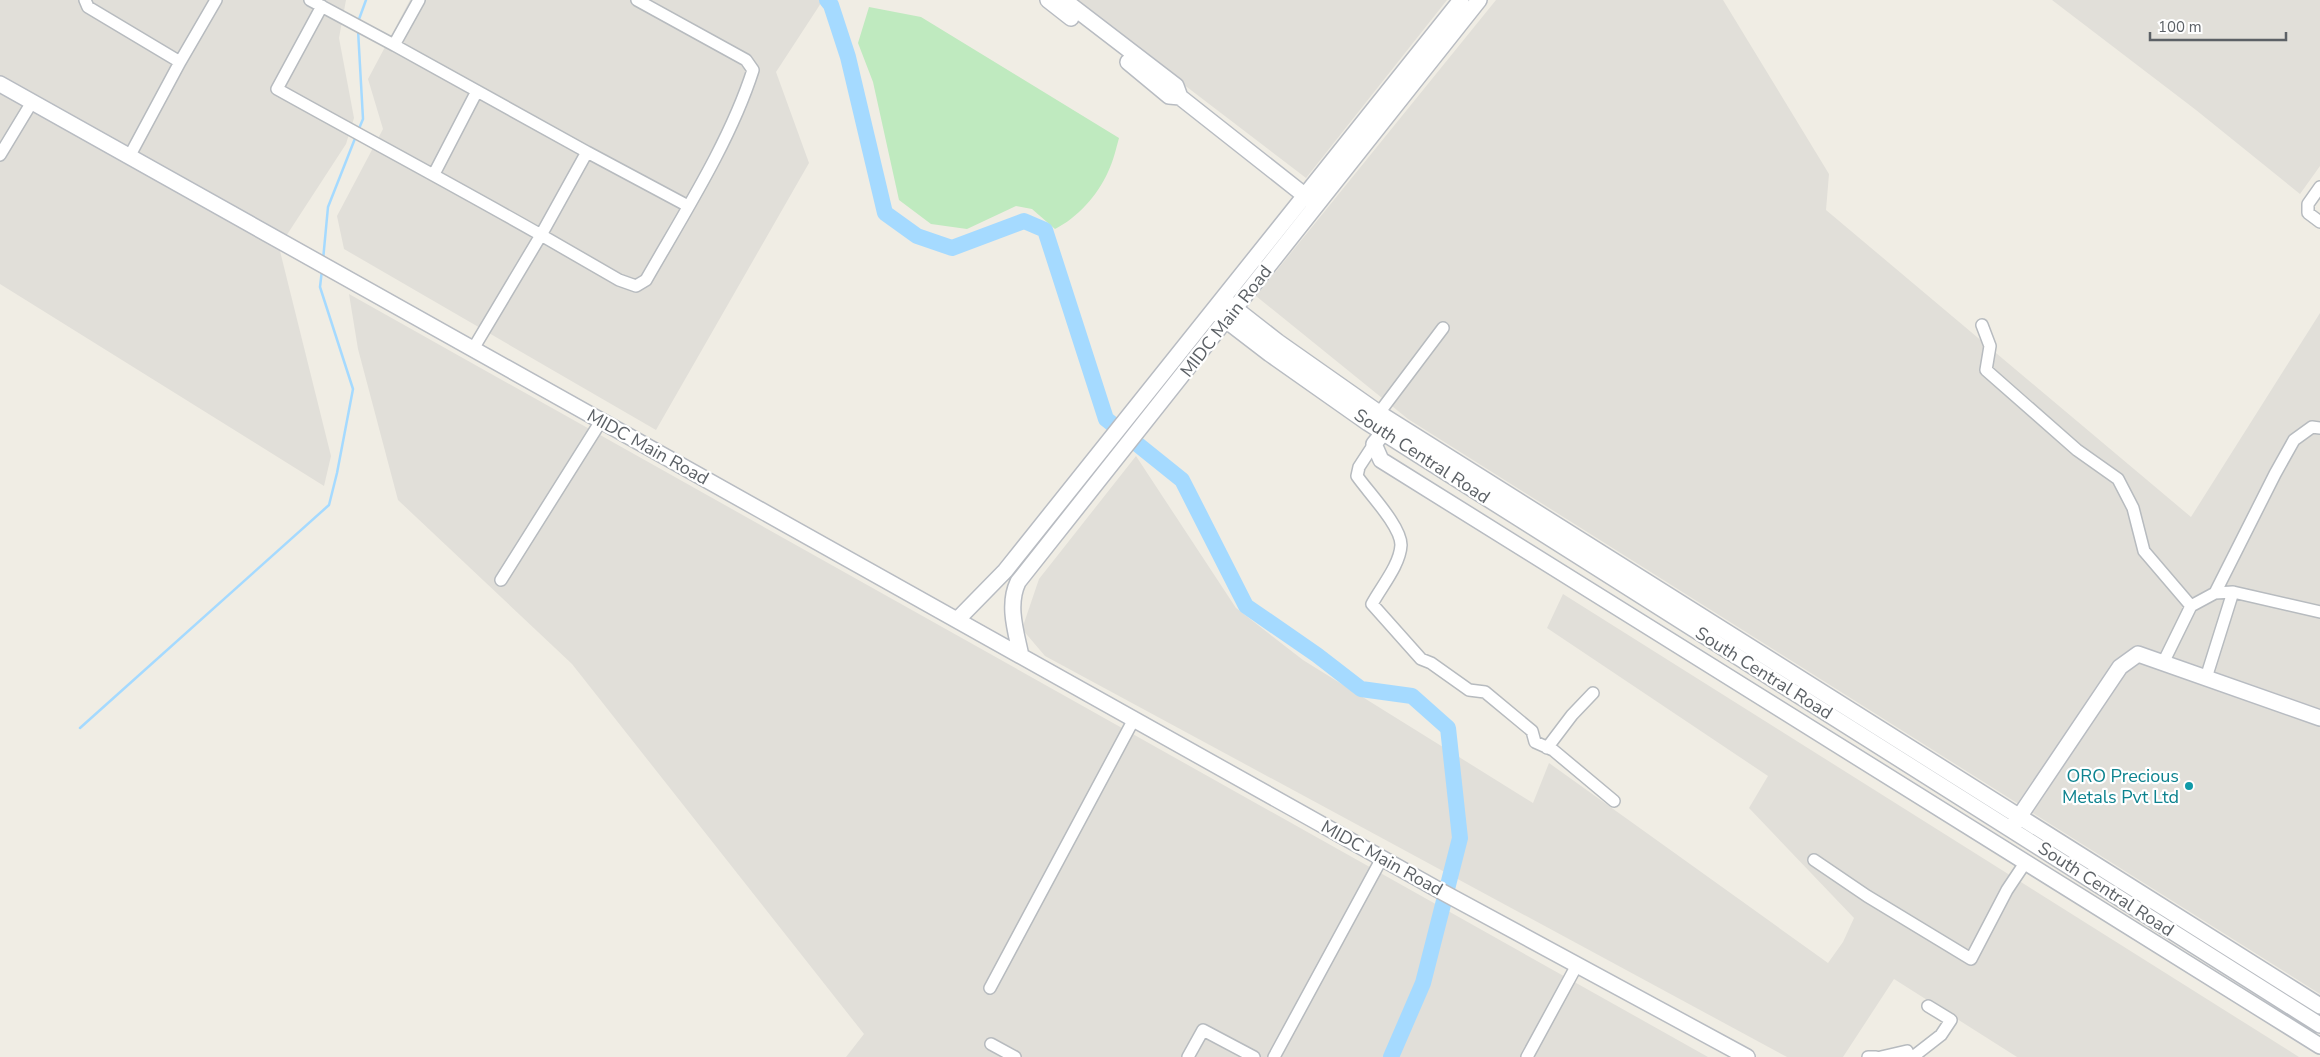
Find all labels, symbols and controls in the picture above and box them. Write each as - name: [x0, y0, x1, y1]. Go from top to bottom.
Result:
- scale bar: [2150, 10, 2286, 42]
- text: 100 m: [2158, 17, 2202, 37]
- street label: MIDC Main Road: [1175, 260, 1277, 382]
- street label: South Central Road: [1349, 403, 1495, 509]
- street label: MIDC Main Road: [583, 404, 713, 490]
- street label: South Central Road: [1691, 621, 1837, 725]
- place label: ORO Precious Metals Pvt Ltd: [2062, 764, 2179, 809]
- marker: ORO Precious Metals Pvt Ltd: [2183, 780, 2195, 792]
- street label: MIDC Main Road: [1317, 815, 1447, 901]
- street label: South Central Road: [2033, 836, 2179, 942]

